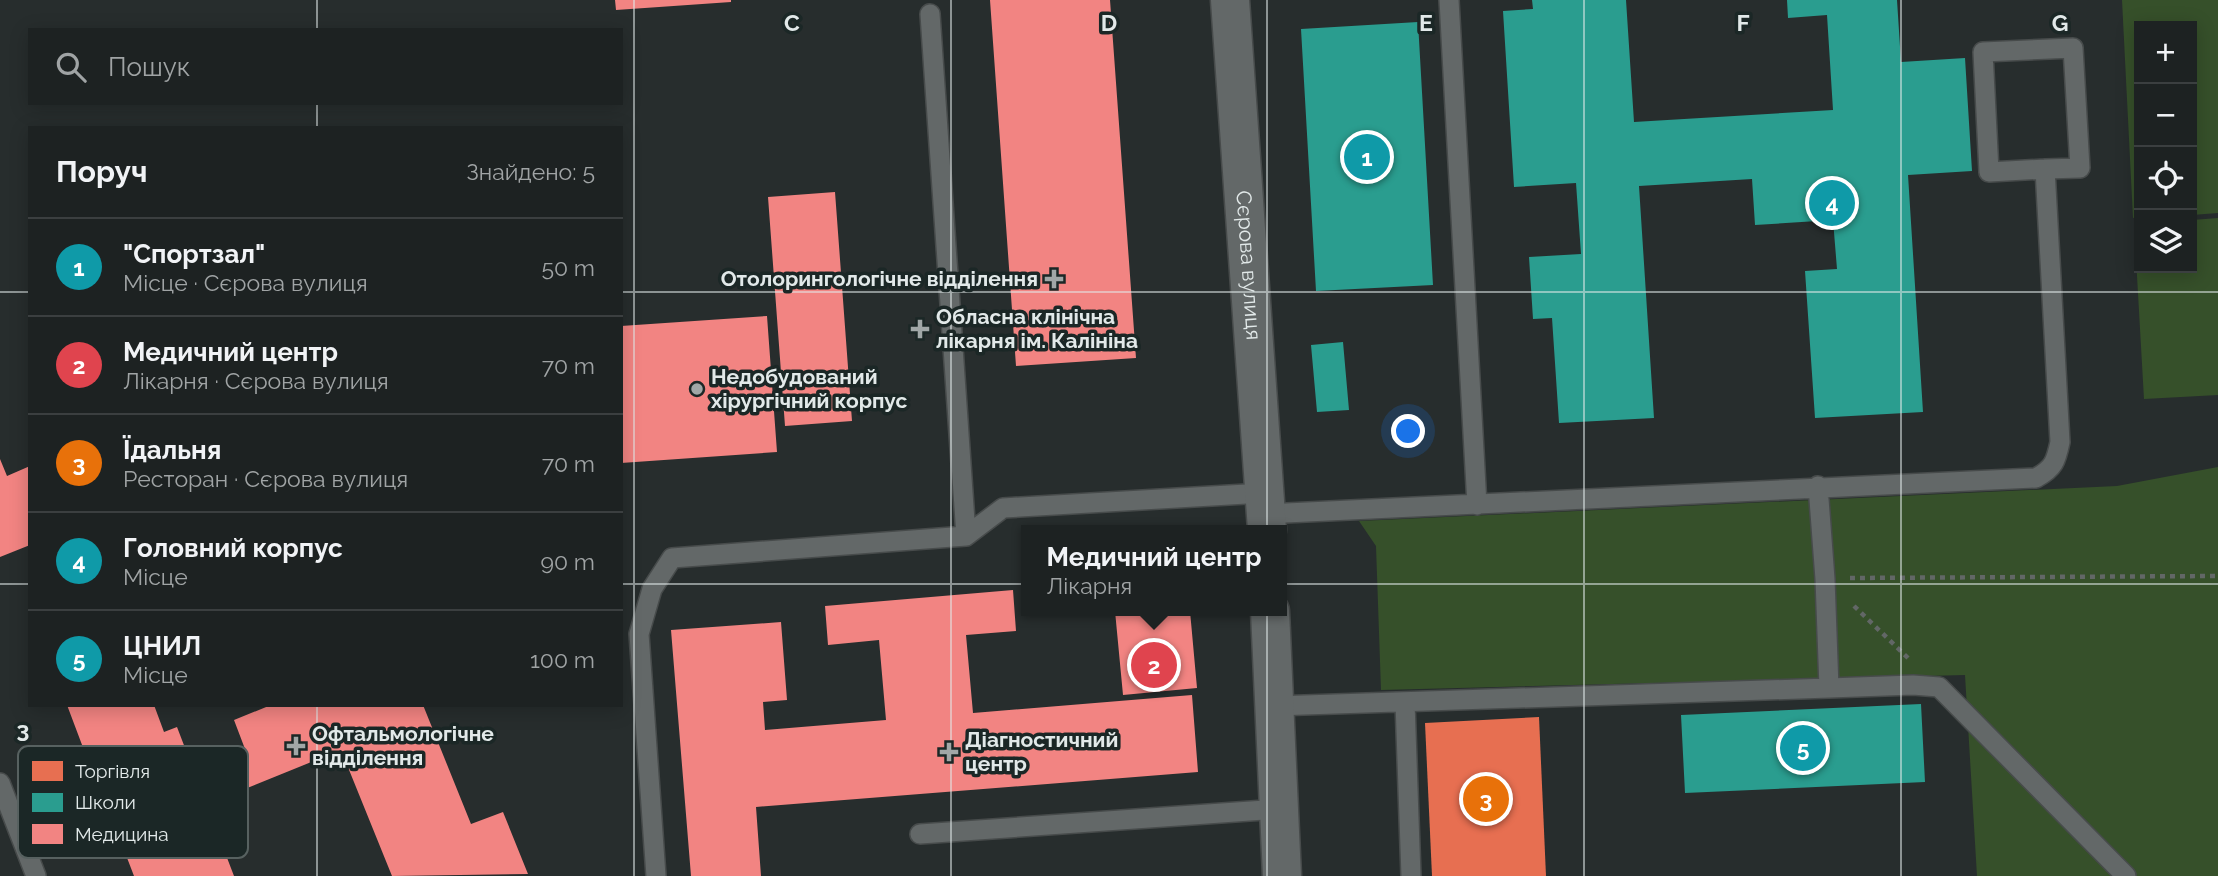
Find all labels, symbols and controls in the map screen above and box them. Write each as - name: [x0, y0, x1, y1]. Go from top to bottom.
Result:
- text: C: [784, 9, 800, 36]
- text: D: [1101, 9, 1117, 36]
- text: E: [1419, 9, 1433, 36]
- text: F: [1736, 9, 1750, 36]
- text: G: [2052, 9, 2068, 36]
- map controls: [2134, 21, 2197, 273]
- button: +: [2134, 21, 2197, 84]
- search box: [28, 28, 623, 105]
- icon: search: [52, 48, 90, 86]
- text: Пошук: [108, 52, 190, 82]
- button: −: [2134, 84, 2197, 147]
- pin: 1: [1344, 131, 1390, 183]
- button: locate: [2134, 147, 2197, 210]
- text: Поруч: [56, 154, 147, 189]
- text: Знайдено: 5: [466, 158, 595, 185]
- pin: 4: [1809, 177, 1855, 229]
- street label: Сєрова вулиця: [1231, 190, 1267, 341]
- button: layers: [2134, 210, 2197, 273]
- text: "Спортзал": [123, 239, 265, 269]
- text: 1: [73, 254, 85, 281]
- text: 50 m: [541, 254, 595, 281]
- place label: Отолорингологічне відділення: [721, 266, 1038, 291]
- text: Місце · Сєрова вулиця: [123, 269, 368, 296]
- marker: Отолорингологічне відділення: [1044, 269, 1064, 289]
- place label: Обласна клінічна лікарня ім. Калініна: [936, 304, 1138, 353]
- marker: Обласна клінічна лікарня ім. Калініна: [910, 319, 930, 339]
- text: Медичний центр: [123, 337, 338, 367]
- text: 2: [73, 352, 85, 379]
- text: 70 m: [542, 352, 595, 379]
- place label: Недобудований хірургічний корпус: [711, 364, 908, 413]
- text: Лікарня · Сєрова вулиця: [123, 367, 389, 394]
- marker: Недобудований хірургічний корпус: [689, 381, 705, 397]
- your location: [1391, 414, 1425, 448]
- text: Їдальня: [123, 435, 221, 465]
- text: 3: [73, 450, 85, 477]
- text: 70 m: [542, 450, 595, 477]
- text: Ресторан · Сєрова вулиця: [123, 465, 408, 492]
- popup: [1021, 525, 1287, 616]
- text: Головний корпус: [123, 533, 343, 563]
- text: Медичний центр: [1047, 542, 1261, 572]
- text: 4: [72, 548, 86, 575]
- text: 90 m: [540, 548, 595, 575]
- text: Місце: [123, 563, 188, 590]
- text: Лікарня: [1047, 572, 1132, 599]
- text: ЦНИЛ: [123, 631, 201, 661]
- pin: 2: [1131, 639, 1177, 691]
- text: 5: [73, 646, 85, 673]
- text: 100 m: [530, 646, 595, 673]
- text: Місце: [123, 661, 188, 688]
- text: 3: [17, 716, 29, 743]
- place label: Офтальмологічне відділення: [312, 721, 494, 770]
- pin: 5: [1780, 722, 1826, 774]
- place label: Діагностичний центр: [965, 727, 1118, 776]
- marker: Офтальмологічне відділення: [286, 736, 306, 756]
- marker: Діагностичний центр: [939, 742, 959, 762]
- legend: [18, 746, 248, 858]
- text: Торгівля: [75, 760, 150, 782]
- pin: 3: [1463, 773, 1509, 825]
- text: Школи: [75, 791, 136, 813]
- text: Медицина: [75, 823, 169, 845]

